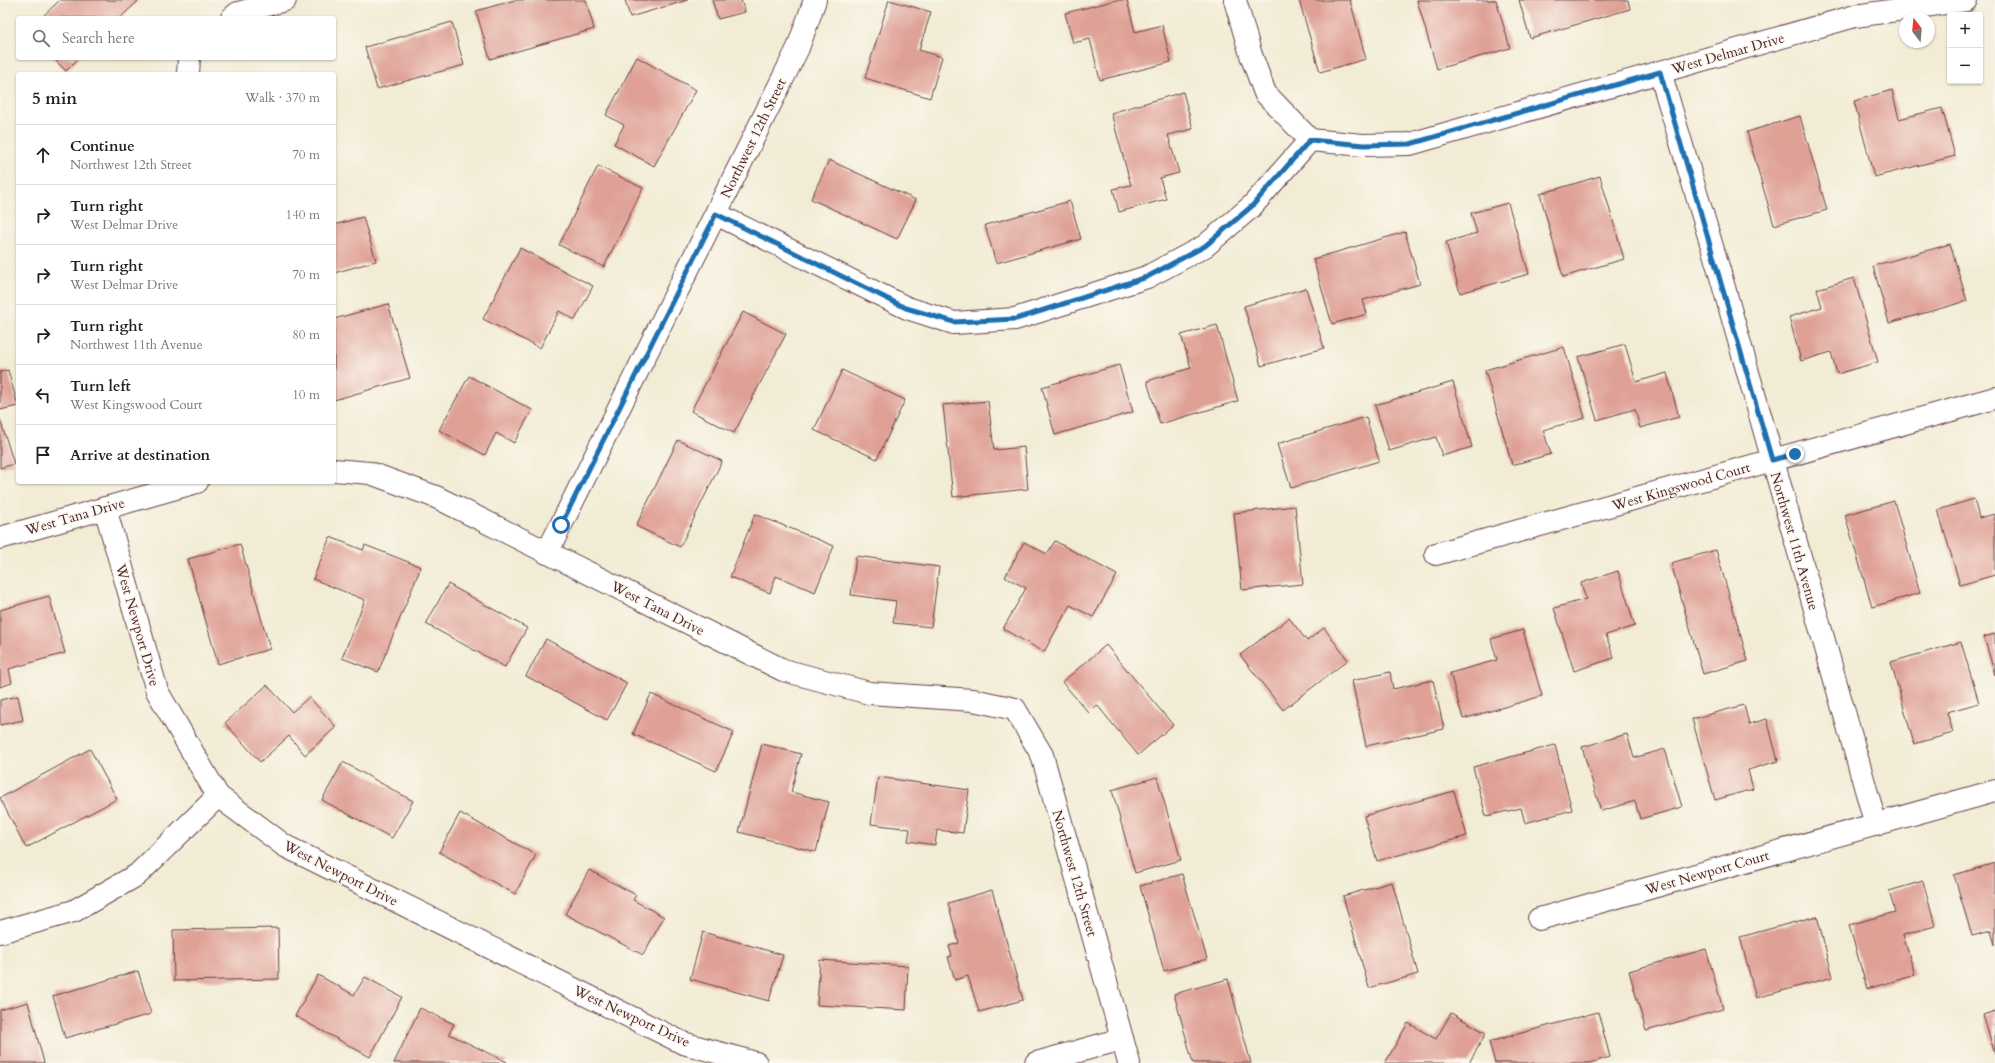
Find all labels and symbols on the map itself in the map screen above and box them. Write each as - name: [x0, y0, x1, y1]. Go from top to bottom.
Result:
- north arrow: [1899, 12, 1935, 48]
- street label: West Delmar Drive: [1669, 28, 1787, 79]
- street label: Northwest 12th Street: [716, 75, 791, 201]
- route end: [1786, 445, 1804, 463]
- street label: West Kingswood Court: [1609, 458, 1753, 516]
- street label: Northwest 11th Avenue: [1766, 470, 1823, 612]
- street label: West Tana Drive: [22, 493, 127, 540]
- route start: [552, 516, 570, 534]
- street label: West Newport Drive: [111, 561, 164, 689]
- street label: West Tana Drive: [607, 576, 708, 640]
- street label: Northwest 12th Street: [1047, 808, 1102, 939]
- street label: West Newport Drive: [279, 836, 401, 911]
- street label: West Newport Court: [1642, 846, 1772, 900]
- street label: West Newport Drive: [570, 981, 693, 1052]

